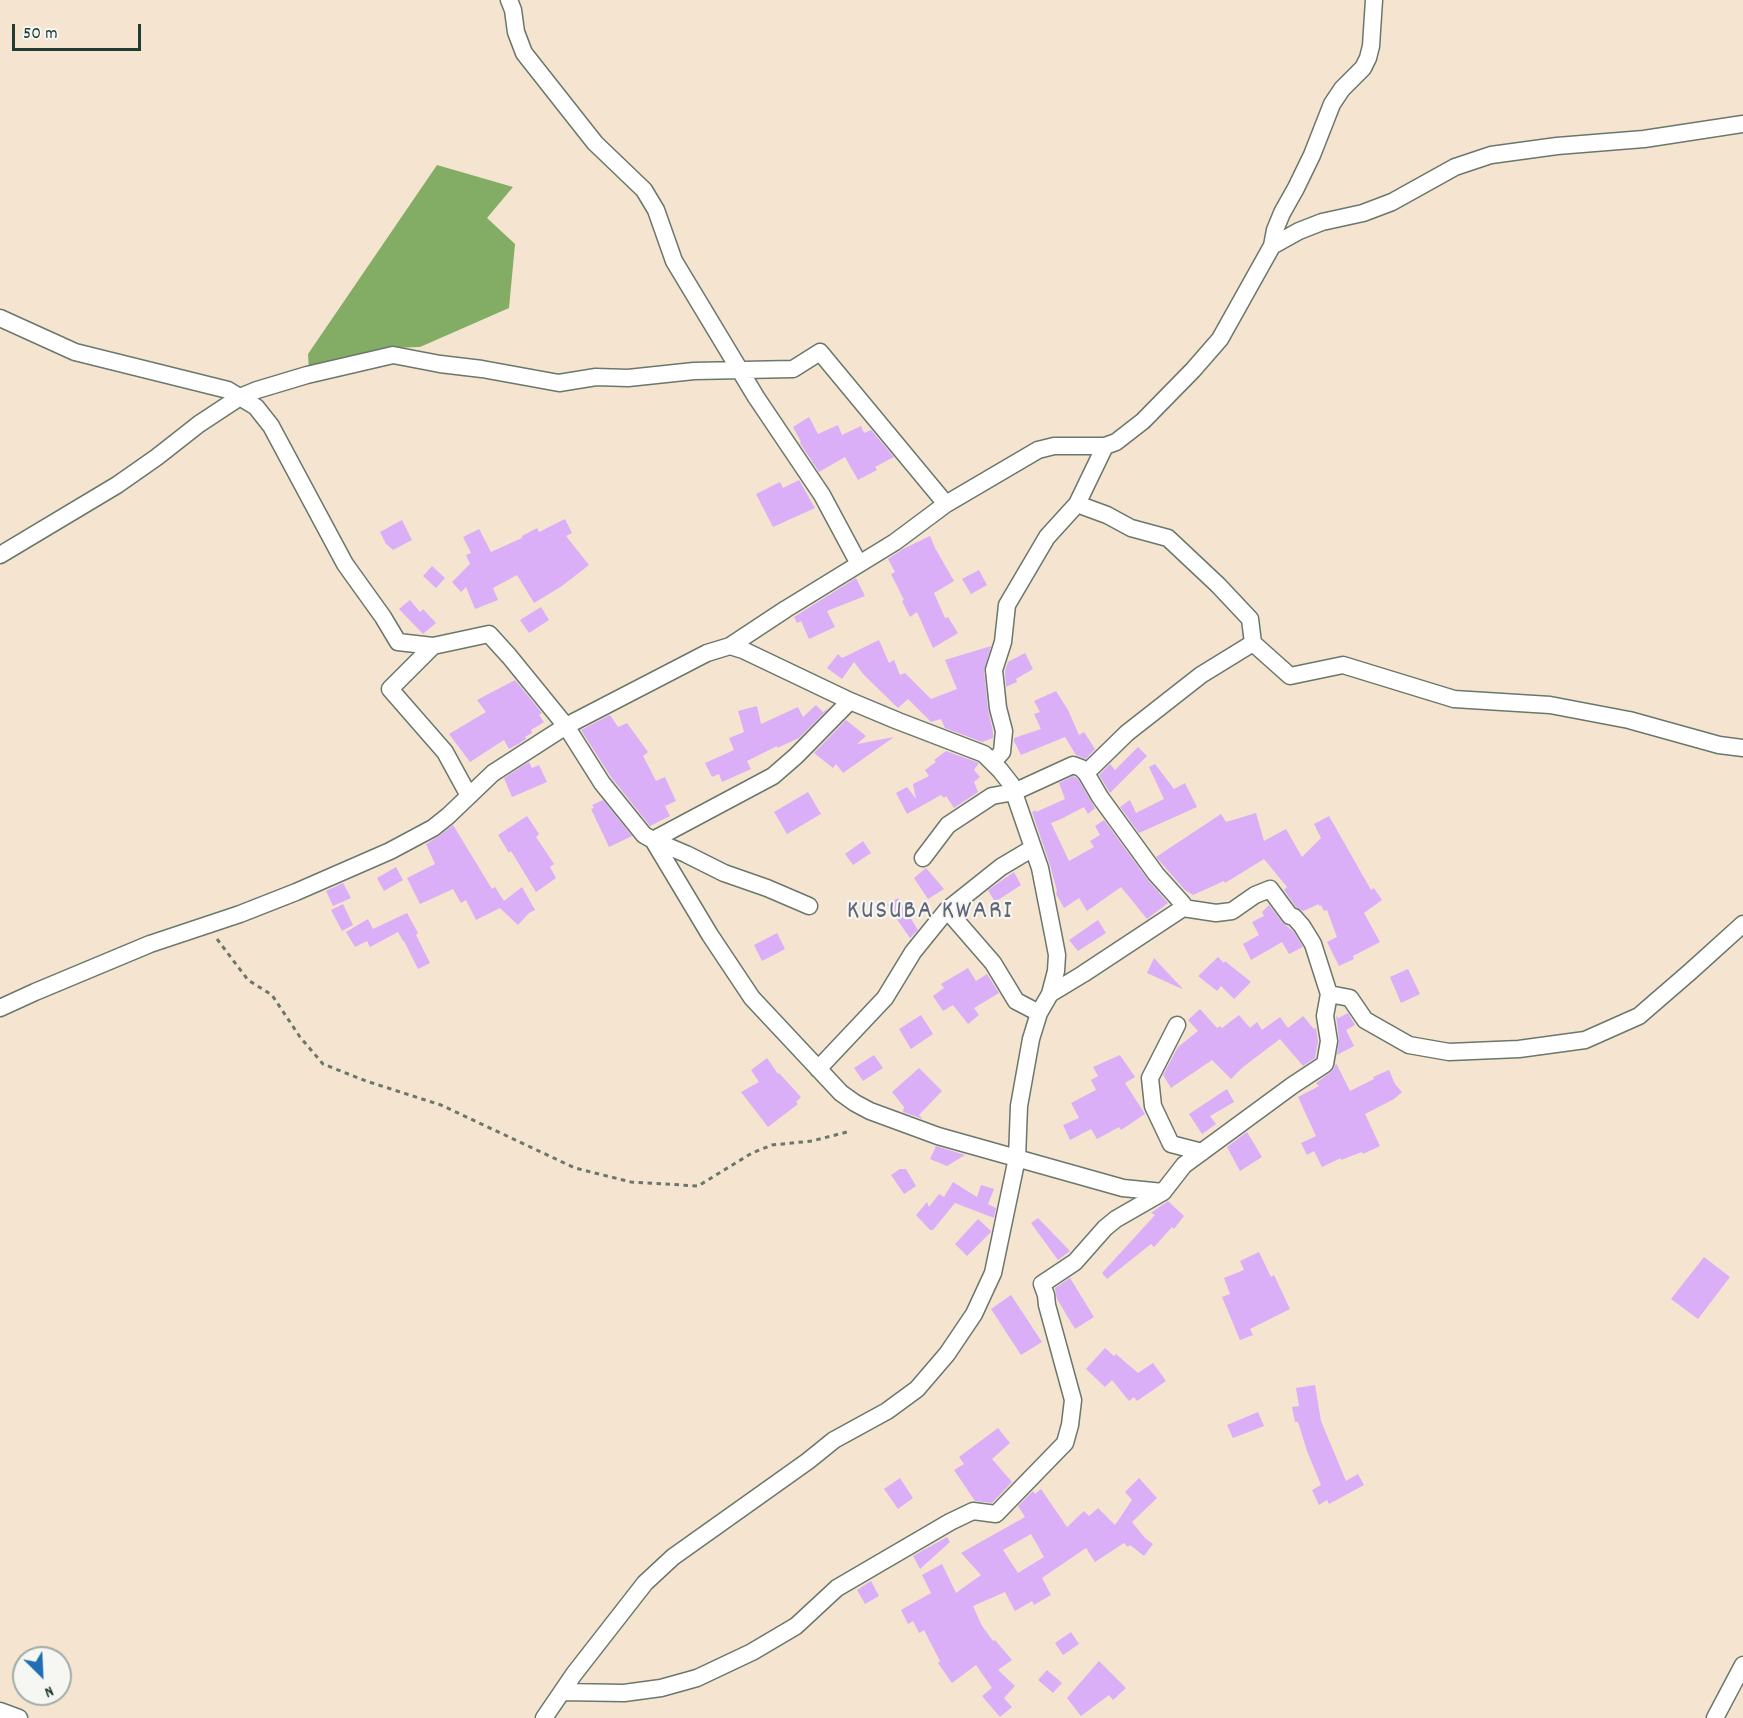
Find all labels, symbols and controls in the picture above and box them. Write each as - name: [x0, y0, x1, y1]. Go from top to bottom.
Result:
- scale bar: [15, 12, 144, 50]
- text: 50 m: [23, 22, 58, 47]
- district label: KUSUBA KWARI: [847, 897, 1013, 929]
- north arrow: [12, 1646, 72, 1706]
- text: N: [40, 1679, 57, 1703]

